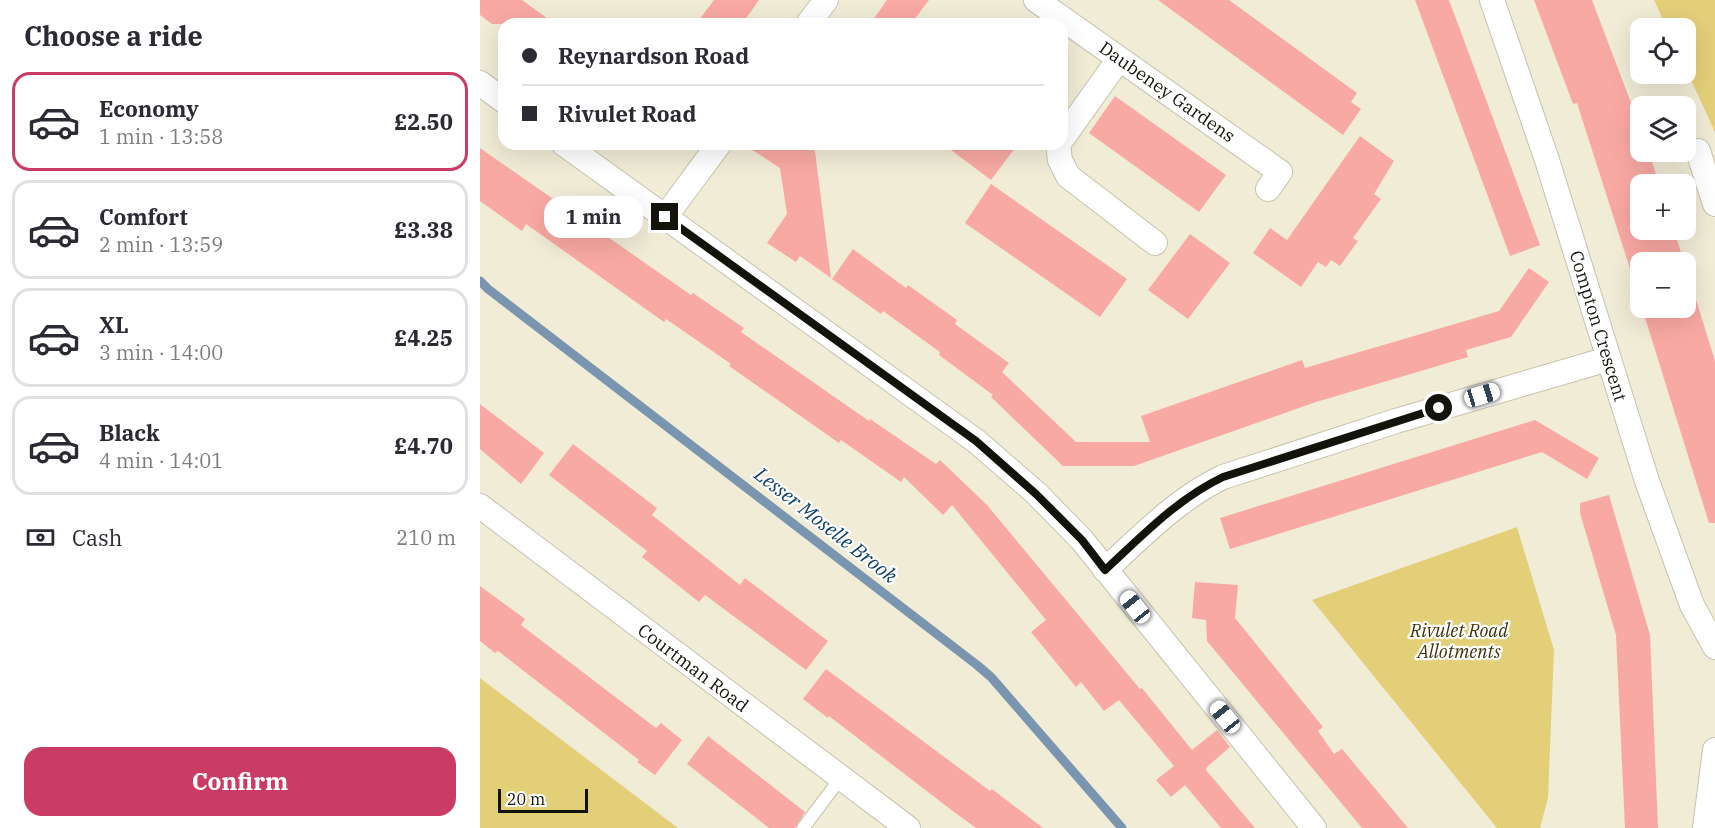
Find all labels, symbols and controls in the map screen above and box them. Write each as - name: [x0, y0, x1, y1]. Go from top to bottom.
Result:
- text: Choose a ride: [24, 18, 203, 53]
- map controls: [1630, 18, 1696, 318]
- button: locate: [1630, 18, 1696, 84]
- street label: Daubeney Gardens: [1095, 36, 1240, 147]
- text: Reynardson Road: [558, 41, 749, 70]
- text: Economy: [99, 94, 199, 123]
- icon: car: [27, 95, 81, 149]
- button: layers: [1630, 96, 1696, 162]
- text: Rivulet Road: [558, 99, 696, 128]
- text: £2.50: [394, 107, 453, 136]
- text: 1 min · 13:58: [99, 123, 223, 150]
- button: +: [1630, 174, 1696, 240]
- callout: 1 min: [545, 196, 644, 238]
- text: Comfort: [99, 202, 188, 231]
- icon: car: [27, 203, 81, 257]
- text: 1 min: [566, 203, 622, 230]
- route end: [651, 203, 678, 230]
- text: £3.38: [394, 215, 453, 244]
- text: 2 min · 13:59: [99, 231, 223, 258]
- street label: Compton Crescent: [1565, 248, 1632, 404]
- button: −: [1630, 252, 1696, 318]
- text: XL: [99, 310, 129, 339]
- icon: car: [27, 311, 81, 365]
- text: £4.25: [394, 323, 453, 352]
- text: 3 min · 14:00: [99, 339, 223, 366]
- car: [1462, 381, 1502, 409]
- route start: [1425, 394, 1452, 421]
- text: Black: [99, 418, 160, 447]
- icon: car: [27, 419, 81, 473]
- text: £4.70: [394, 431, 453, 460]
- text: 4 min · 14:01: [99, 447, 223, 474]
- water label: Lesser Moselle Brook: [749, 460, 904, 589]
- icon: cash: [24, 521, 57, 554]
- text: Cash: [72, 523, 123, 552]
- text: 210 m: [396, 524, 456, 551]
- car: [1117, 587, 1153, 627]
- street label: Courtman Road: [633, 618, 753, 717]
- park label: Rivulet Road Allotments: [1409, 619, 1508, 663]
- car: [1207, 697, 1243, 737]
- button: Confirm: [24, 747, 456, 816]
- scale bar: [498, 786, 588, 814]
- text: 20 m: [507, 789, 545, 809]

